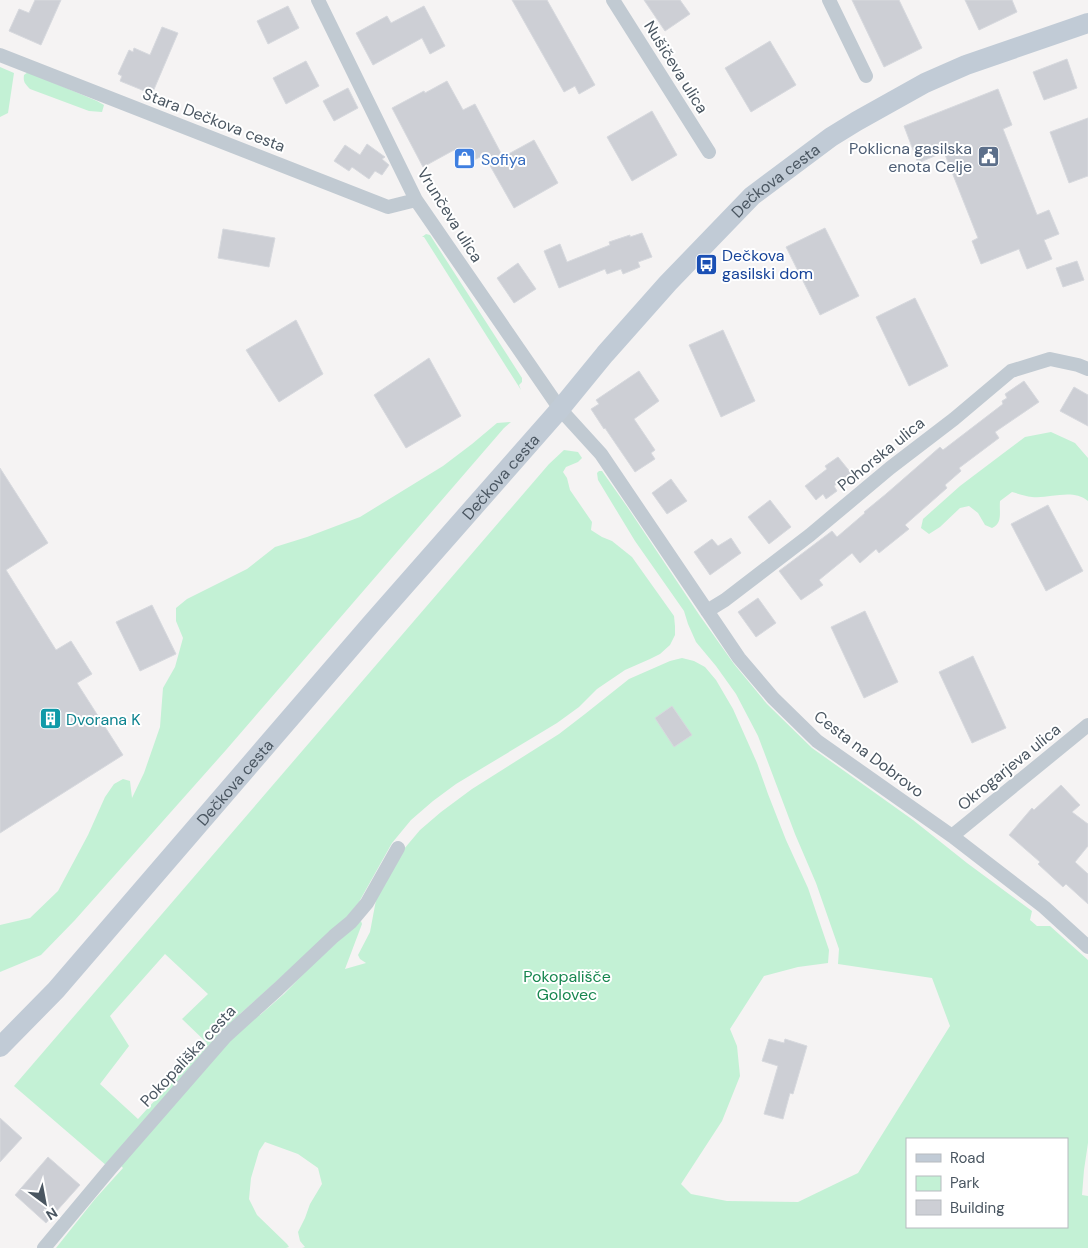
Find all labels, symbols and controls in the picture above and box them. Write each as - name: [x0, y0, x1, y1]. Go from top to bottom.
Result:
- street label: Nušičeva ulica: [639, 17, 713, 117]
- street label: Stara Dečkova cesta: [140, 83, 288, 157]
- place label: Poklicna gasilska enota Celje: [849, 138, 972, 177]
- street label: Dečkova cesta: [726, 139, 824, 222]
- public building icon: Poklicna gasilska enota Celje: [976, 145, 1000, 169]
- shop icon: Sofiya: [453, 147, 477, 171]
- place label: Sofiya: [481, 149, 526, 170]
- street label: Vrunčeva ulica: [413, 164, 487, 266]
- place label: Dečkova gasilski dom: [722, 245, 813, 284]
- bus stop icon: Dečkova gasilski dom: [694, 252, 718, 276]
- street label: Pohorska ulica: [833, 412, 929, 496]
- street label: Dečkova cesta: [457, 429, 544, 524]
- street label: Cesta na Dobrovo: [810, 706, 928, 802]
- building icon: Dvorana K: [38, 707, 62, 731]
- place label: Dvorana K: [66, 709, 141, 730]
- street label: Okrogarjeva ulica: [953, 719, 1065, 815]
- street label: Dečkova cesta: [192, 735, 278, 830]
- park label: Pokopališče Golovec: [523, 966, 611, 1005]
- street label: Pokopališka cesta: [136, 1001, 240, 1111]
- legend: [906, 1138, 1068, 1228]
- text: Road: [950, 1148, 985, 1168]
- text: Park: [950, 1173, 980, 1193]
- north arrow: [20, 1178, 70, 1228]
- text: Building: [950, 1198, 1005, 1218]
- text: N: [43, 1204, 61, 1224]

